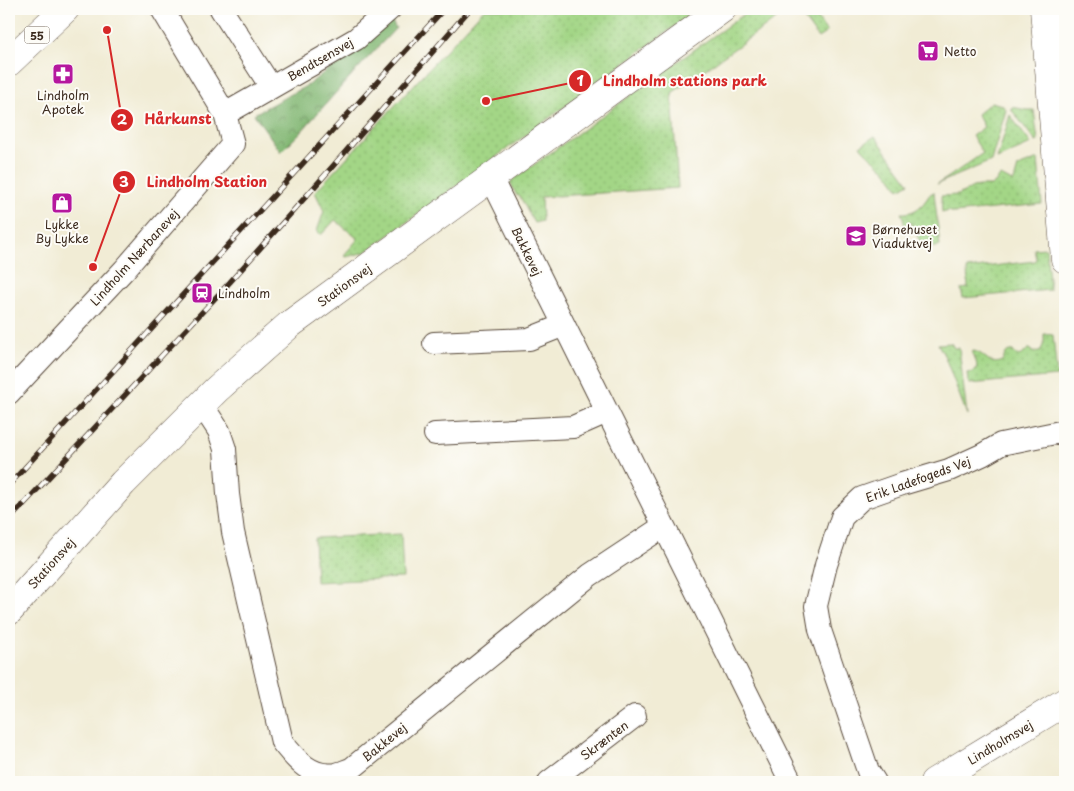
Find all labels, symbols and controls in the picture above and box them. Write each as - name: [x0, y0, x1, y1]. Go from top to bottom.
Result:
- road number: 55: [24, 26, 50, 44]
- street label: Bendtsensvej: [284, 33, 356, 85]
- supermarket icon: Netto: [916, 39, 940, 63]
- place label: Netto: [944, 42, 977, 60]
- pharmacy icon: Lindholm Apotek: [51, 62, 75, 86]
- callout: Lindholm stations park: [568, 66, 776, 95]
- text: 1: [576, 68, 584, 91]
- text: Lindholm stations park: [603, 70, 768, 91]
- place label: Lindholm Apotek: [37, 86, 89, 118]
- callout: Hårkunst: [109, 105, 221, 134]
- text: 2: [117, 107, 128, 130]
- text: Hårkunst: [144, 108, 212, 129]
- callout: Lindholm Station: [111, 167, 277, 196]
- text: 3: [119, 169, 129, 192]
- text: Lindholm Station: [147, 171, 267, 192]
- shop icon: Lykke By Lykke: [50, 191, 74, 215]
- street label: Lindholm Nærbanevej: [86, 205, 182, 309]
- place label: Lykke By Lykke: [35, 215, 89, 247]
- place label: Børnehuset Viaduktvej: [872, 220, 937, 252]
- street label: Bakkevej: [507, 223, 547, 279]
- school or university icon: Børnehuset Viaduktvej: [844, 224, 868, 248]
- street label: Stationsvej: [313, 259, 375, 311]
- station icon: Lindholm: [190, 281, 214, 305]
- place label: Lindholm: [218, 284, 270, 302]
- street label: Erik Ladefogeds Vej: [863, 452, 973, 506]
- street label: Stationsvej: [23, 534, 79, 592]
- street label: Lindholmsvej: [964, 715, 1036, 769]
- street label: Skrænten: [576, 716, 632, 764]
- street label: Bakkevej: [358, 718, 410, 766]

